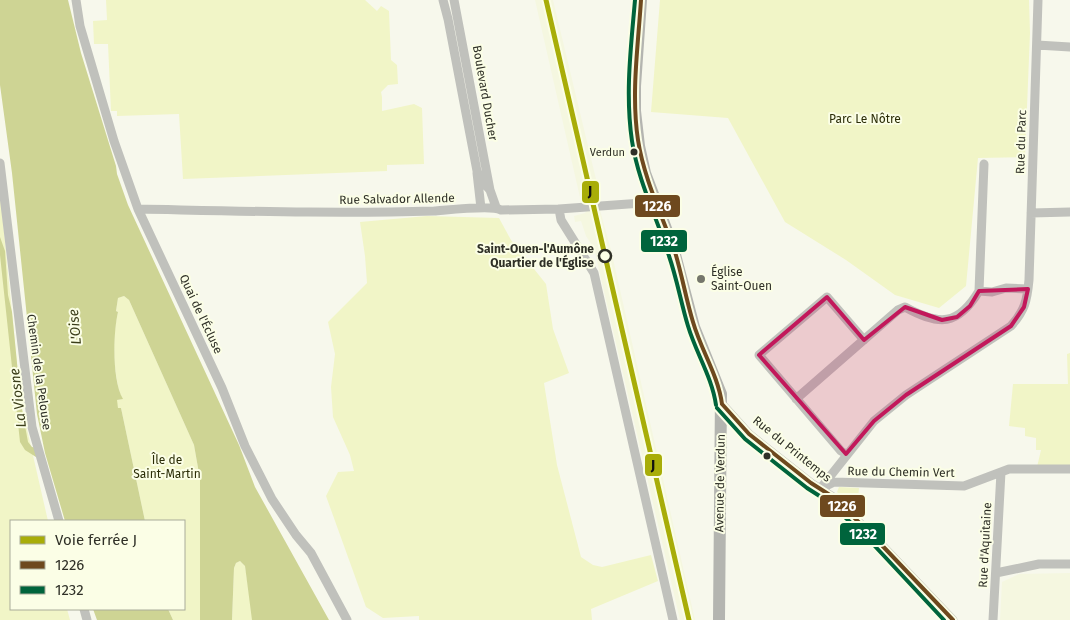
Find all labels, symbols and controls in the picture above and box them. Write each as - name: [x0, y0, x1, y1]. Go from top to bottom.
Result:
- street label: Boulevard Ducher: [470, 44, 500, 142]
- street label: Rue du Parc: [1013, 109, 1029, 174]
- park label: Parc Le Nôtre: [829, 112, 901, 126]
- place label: Verdun: [590, 146, 625, 159]
- marker: Verdun: [629, 147, 639, 157]
- line badge: J: [581, 180, 600, 204]
- text: J: [587, 183, 592, 200]
- street label: Rue Salvador Allende: [339, 191, 455, 207]
- line badge: 1226: [634, 194, 681, 218]
- text: 1226: [643, 198, 672, 215]
- line badge: 1232: [640, 229, 688, 253]
- text: 1232: [650, 233, 678, 250]
- place label: Saint-Ouen-l'Aumône Quartier de l'Église: [477, 242, 594, 270]
- marker: Saint-Ouen-l'Aumône Quartier de l'Église: [598, 249, 612, 263]
- place label: Église Saint-Ouen: [711, 264, 772, 293]
- street label: Quai de l'Écluse: [177, 272, 226, 356]
- marker: Église Saint-Ouen: [695, 273, 707, 285]
- water label: L'Oise: [65, 308, 85, 346]
- street label: Chemin de la Pelouse: [24, 313, 54, 431]
- water label: La Viosne: [6, 367, 30, 429]
- street label: Rue du Printemps: [750, 413, 834, 485]
- street label: Avenue de Verdun: [712, 434, 728, 532]
- unlabelled marker: [762, 451, 772, 461]
- park label: Île de Saint-Martin: [133, 452, 201, 481]
- line badge: J: [644, 453, 663, 477]
- text: J: [650, 457, 655, 474]
- street label: Rue du Chemin Vert: [847, 464, 955, 480]
- line badge: 1226: [819, 494, 866, 518]
- text: 1226: [828, 498, 857, 515]
- street label: Rue d'Aquitaine: [976, 502, 994, 588]
- legend: [10, 520, 185, 610]
- line badge: 1232: [839, 522, 886, 546]
- text: 1232: [849, 526, 877, 543]
- text: Voie ferrée J: [55, 531, 137, 549]
- text: 1226: [55, 556, 84, 574]
- text: 1232: [55, 581, 84, 599]

